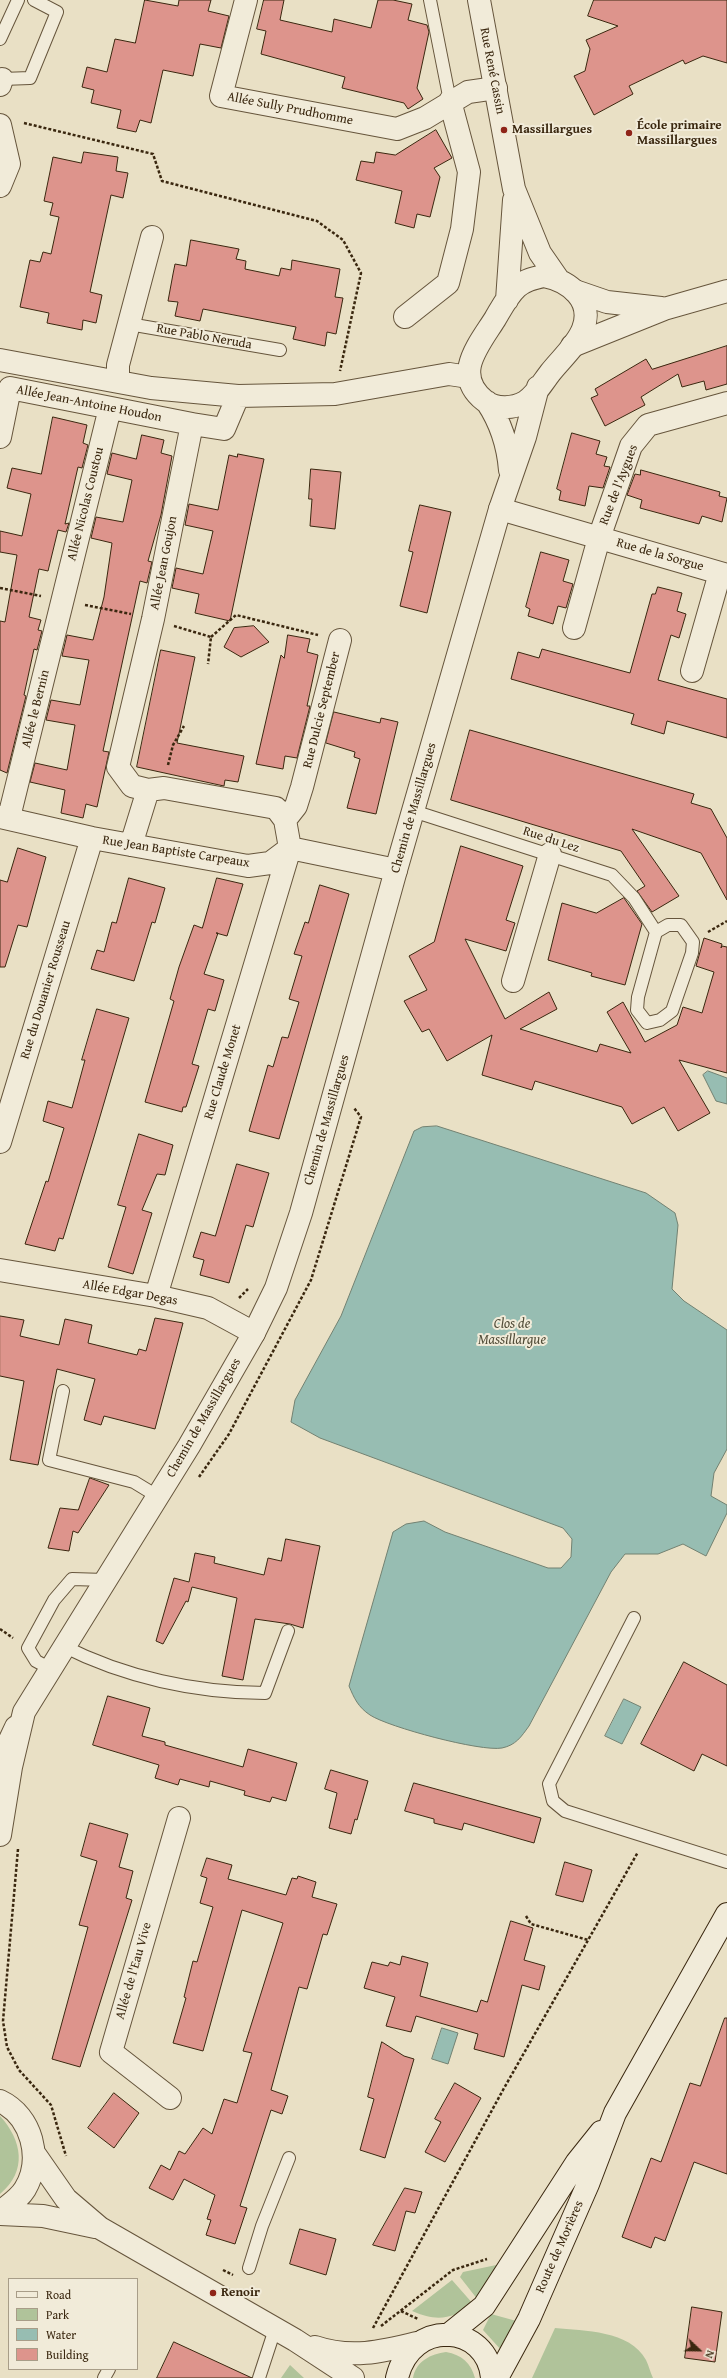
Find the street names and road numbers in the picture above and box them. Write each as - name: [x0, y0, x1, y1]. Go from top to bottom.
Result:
- street label: Rue René Cassin: [476, 26, 508, 116]
- street label: Allée Sully Prudhomme: [226, 89, 354, 129]
- street label: Rue Pablo Neruda: [155, 321, 253, 353]
- street label: Allée Jean-Antoine Houdon: [15, 382, 163, 426]
- street label: Rue de l'Aygues: [597, 443, 641, 527]
- street label: Allée Nicolas Coustou: [64, 445, 108, 563]
- street label: Allée Jean Goujon: [147, 515, 181, 611]
- street label: Rue de la Sorgue: [615, 535, 705, 575]
- street label: Rue Dulcie September: [300, 650, 344, 770]
- street label: Allée le Bernin: [19, 668, 53, 750]
- street label: Chemin de Massillargues: [388, 741, 440, 875]
- street label: Rue du Lez: [521, 824, 581, 856]
- street label: Rue Jean Baptiste Carpeaux: [101, 833, 251, 871]
- street label: Rue du Douanier Rousseau: [17, 919, 75, 1061]
- street label: Rue Claude Monet: [201, 1023, 245, 1121]
- street label: Chemin de Massillargues: [301, 1053, 353, 1187]
- street label: Allée Edgar Degas: [81, 1277, 179, 1309]
- street label: Chemin de Massillargues: [163, 1356, 245, 1480]
- street label: Allée de l'Eau Vive: [113, 1921, 155, 2021]
- street label: Route de Morières: [533, 2198, 587, 2296]

